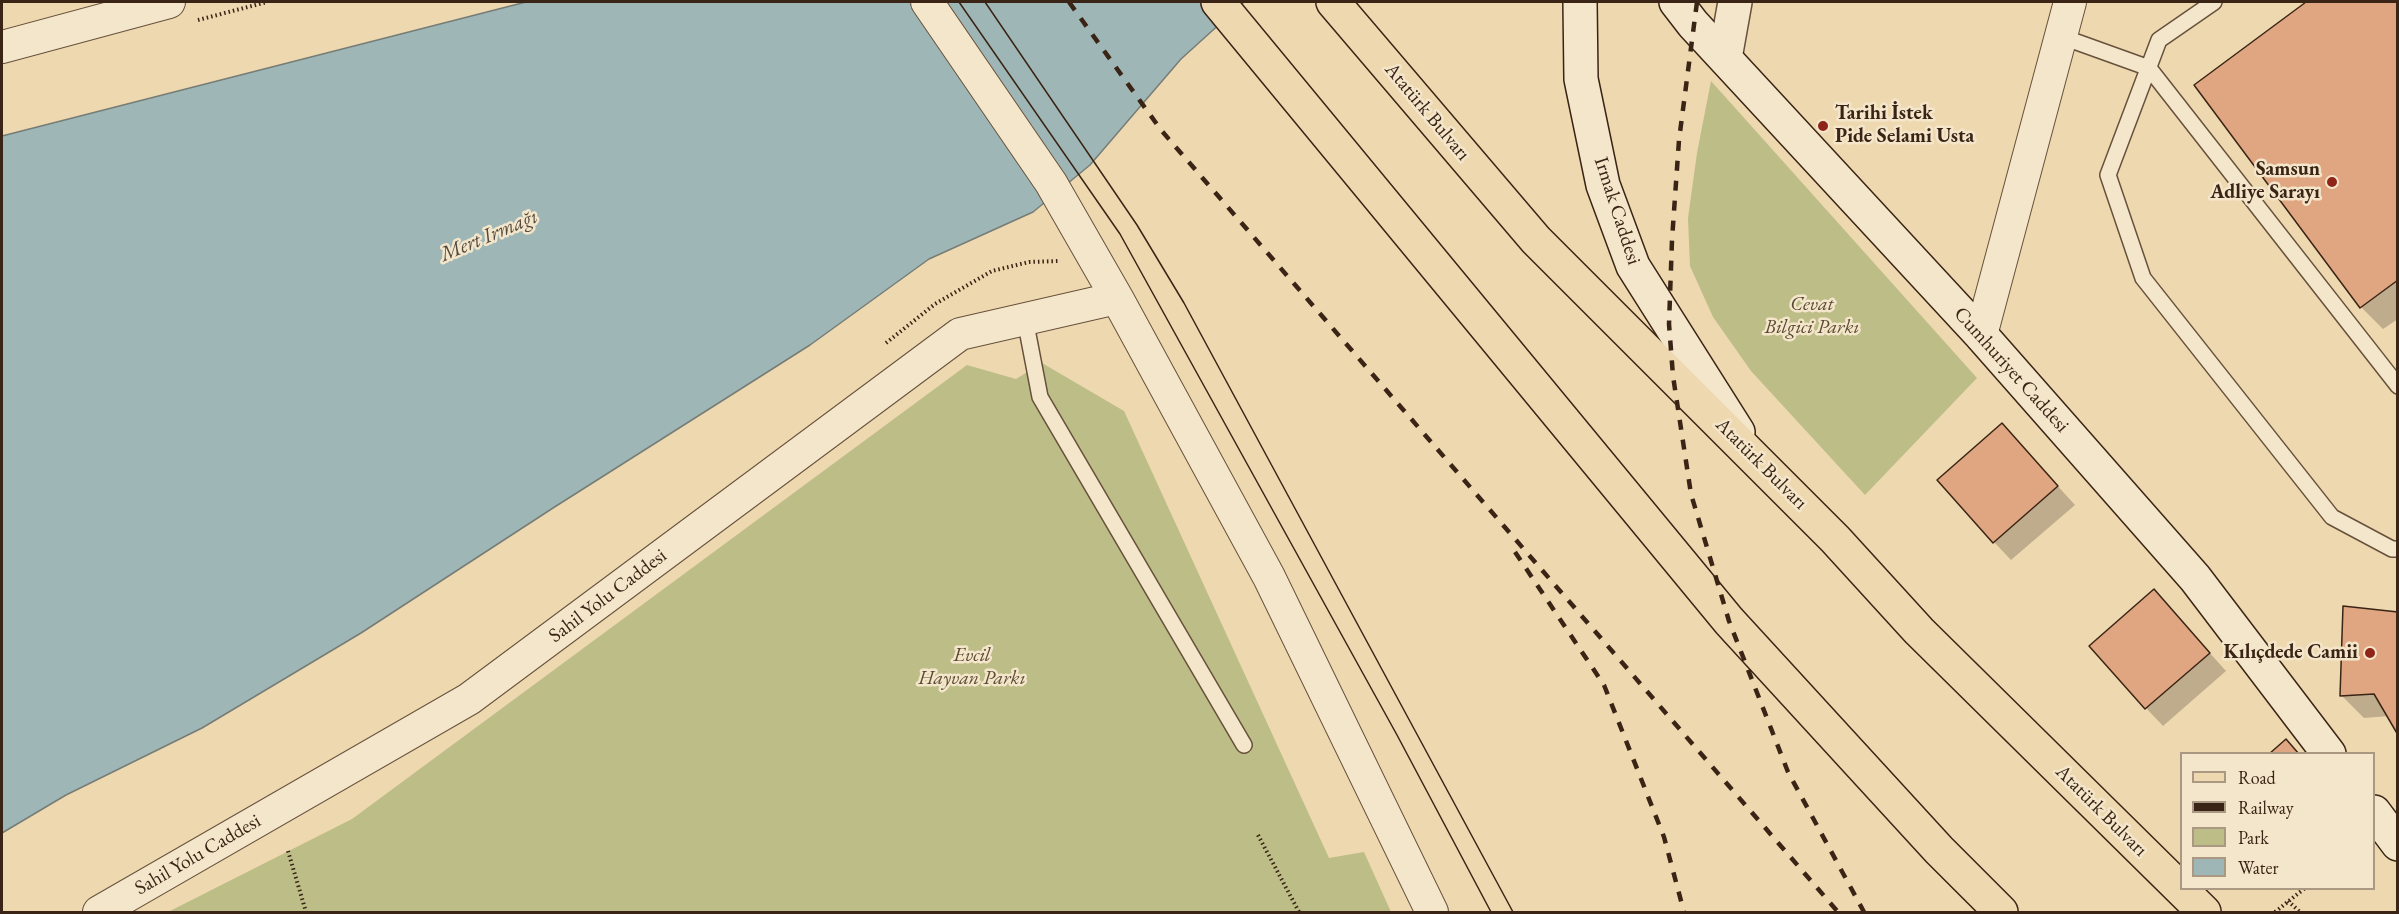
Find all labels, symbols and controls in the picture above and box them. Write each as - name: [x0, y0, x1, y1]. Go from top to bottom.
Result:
- street label: Atatürk Bulvarı: [1379, 58, 1475, 166]
- place label: Tarihi İstek Pide Selami Usta: [1835, 102, 1974, 149]
- marker: Tarihi İstek Pide Selami Usta: [1816, 119, 1830, 133]
- street label: Irmak Caddesi: [1588, 154, 1646, 268]
- place label: Samsun Adliye Sarayı: [2210, 158, 2320, 205]
- marker: Samsun Adliye Sarayı: [2325, 175, 2339, 189]
- water label: Mert Irmağı: [436, 204, 542, 268]
- park label: Cevat Bilgici Parkı: [1765, 293, 1859, 340]
- street label: Cumhuriyet Caddesi: [1948, 302, 2074, 438]
- street label: Atatürk Bulvarı: [1710, 413, 1812, 515]
- street label: Sahil Yolu Caddesi: [544, 544, 672, 648]
- place label: Kılıçdede Camii: [2224, 641, 2358, 665]
- park label: Evcil Hayvan Parkı: [918, 644, 1026, 691]
- marker: Kılıçdede Camii: [2363, 646, 2377, 660]
- legend: [2180, 752, 2375, 890]
- street label: Atatürk Bulvarı: [2050, 760, 2152, 862]
- text: Road: [2238, 766, 2276, 789]
- text: Railway: [2238, 796, 2294, 819]
- street label: Sahil Yolu Caddesi: [131, 809, 265, 901]
- text: Park: [2238, 826, 2269, 849]
- text: Water: [2238, 856, 2279, 879]

